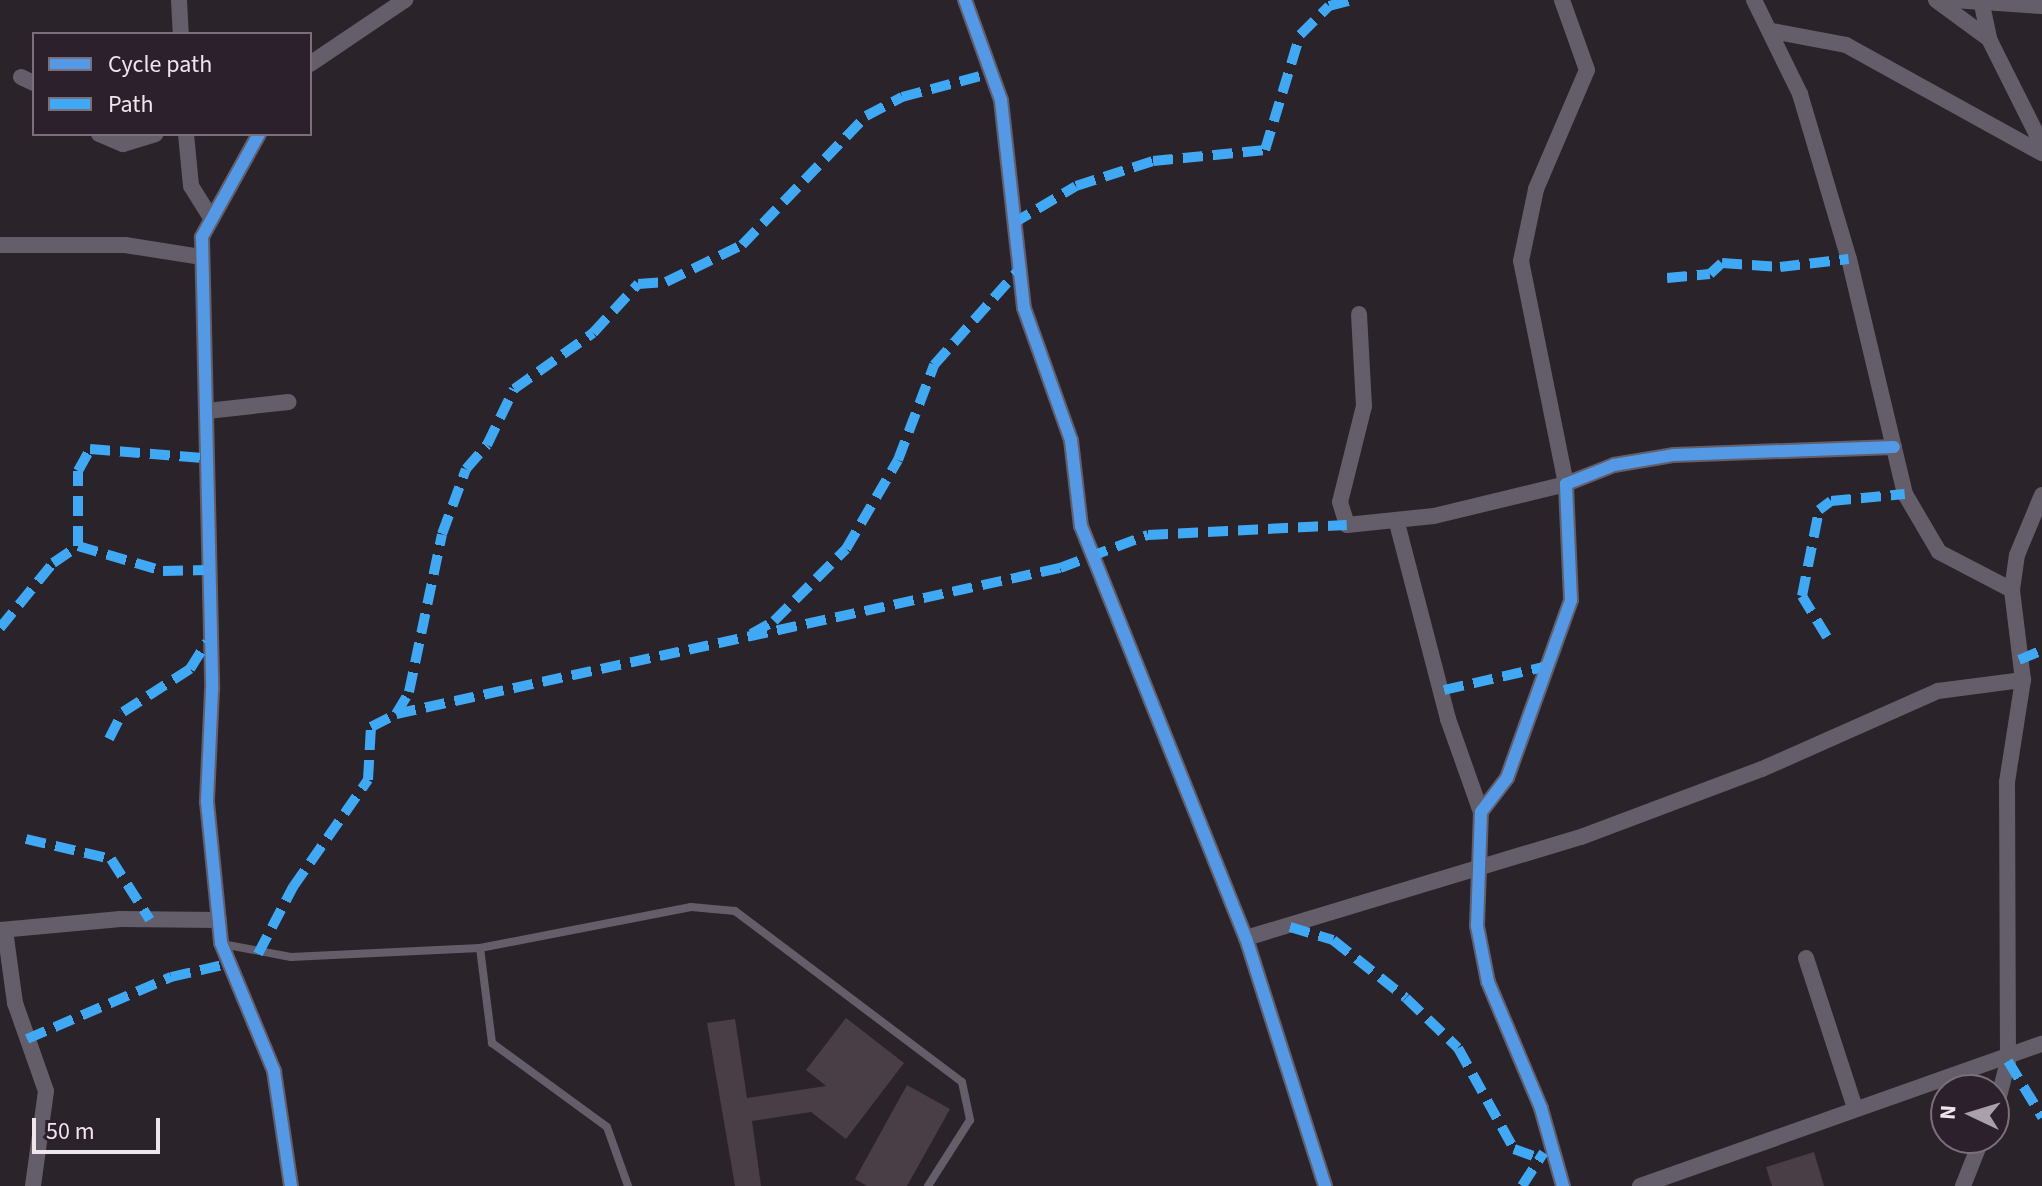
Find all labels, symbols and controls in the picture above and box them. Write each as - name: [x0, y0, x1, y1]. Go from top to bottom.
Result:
- legend: [32, 32, 312, 136]
- text: Cycle path: [108, 47, 212, 82]
- text: Path: [108, 87, 154, 122]
- north arrow: [1930, 1074, 2010, 1154]
- scale bar: [36, 1102, 164, 1152]
- text: N: [1932, 1104, 1965, 1121]
- text: 50 m: [46, 1114, 95, 1149]

